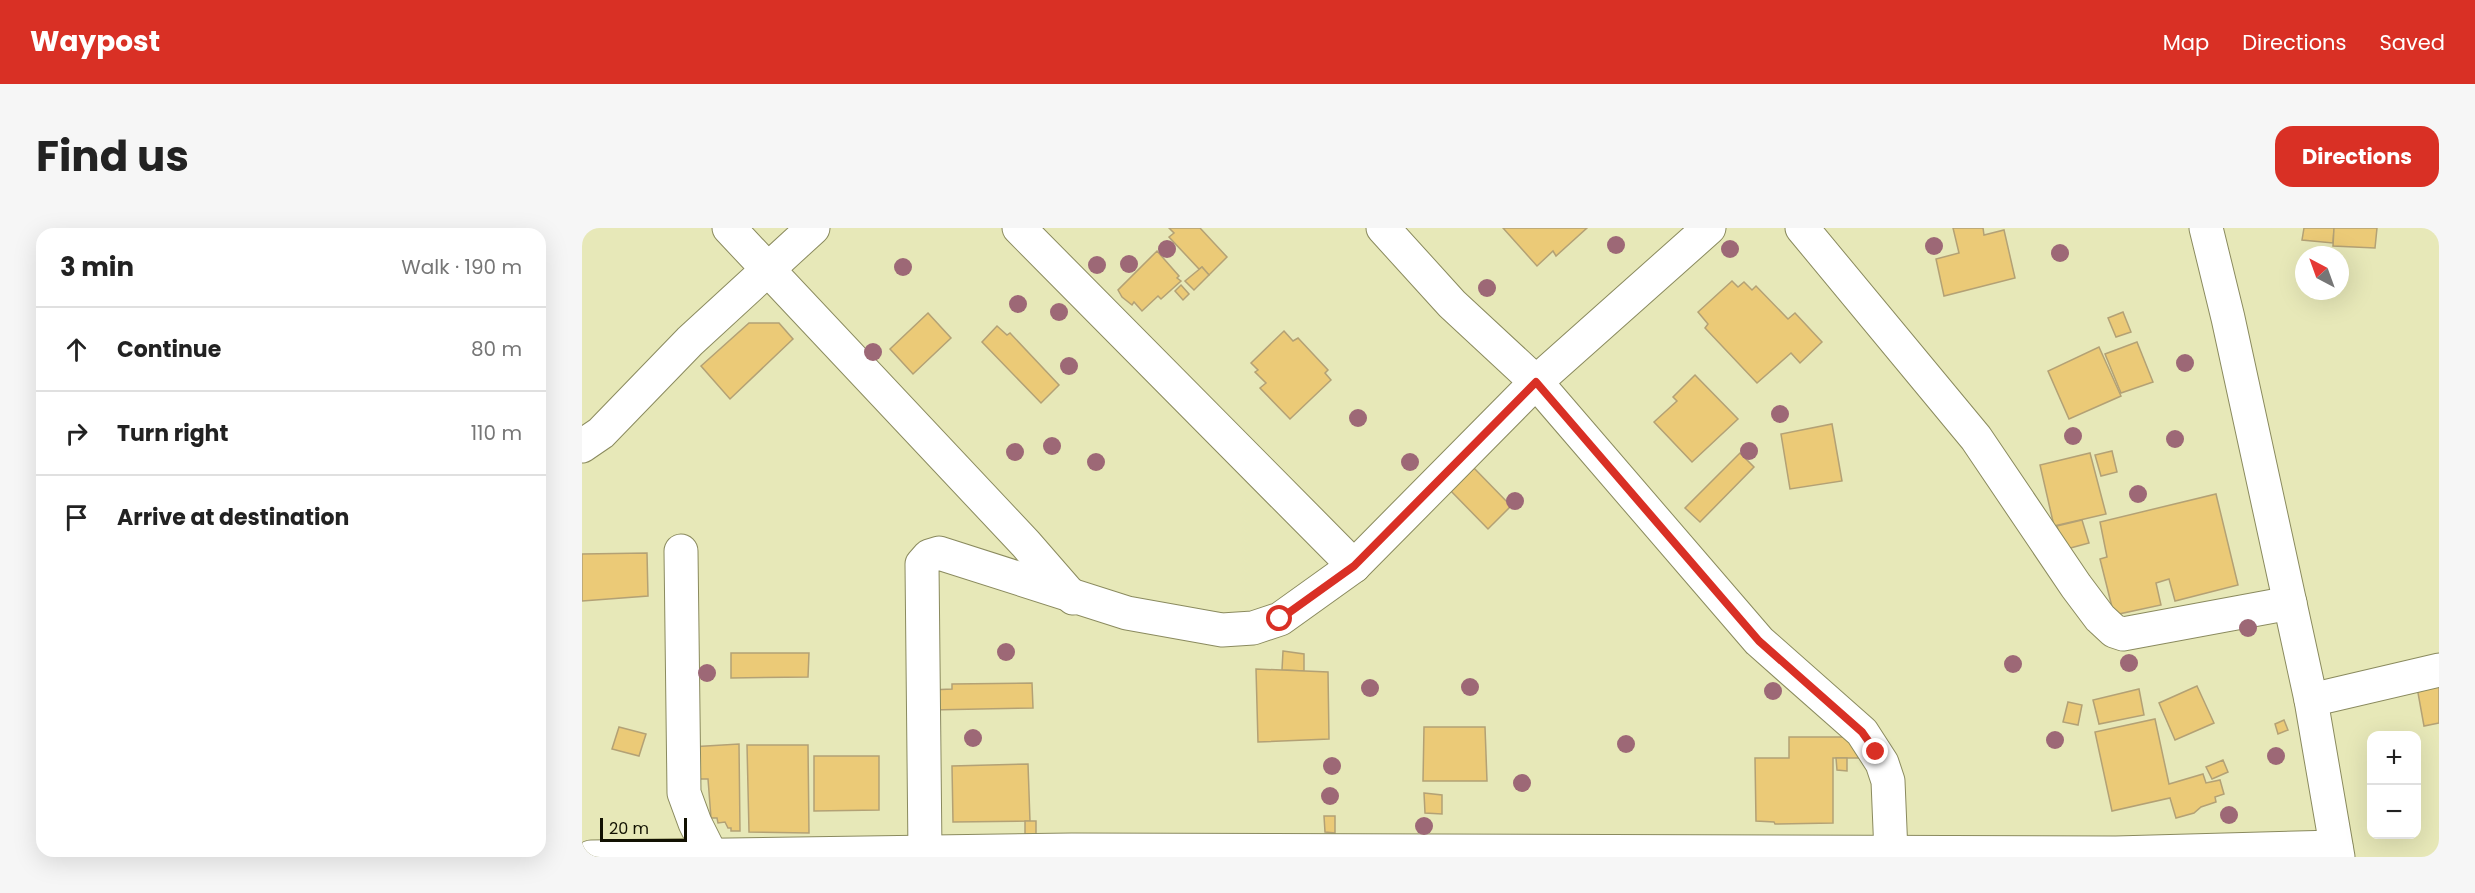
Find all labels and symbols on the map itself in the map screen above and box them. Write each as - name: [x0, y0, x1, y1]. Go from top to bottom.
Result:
- north arrow: [2295, 246, 2349, 300]
- route start: [1266, 605, 1292, 631]
- route end: [1862, 738, 1888, 764]
- scale bar: [600, 815, 687, 842]

